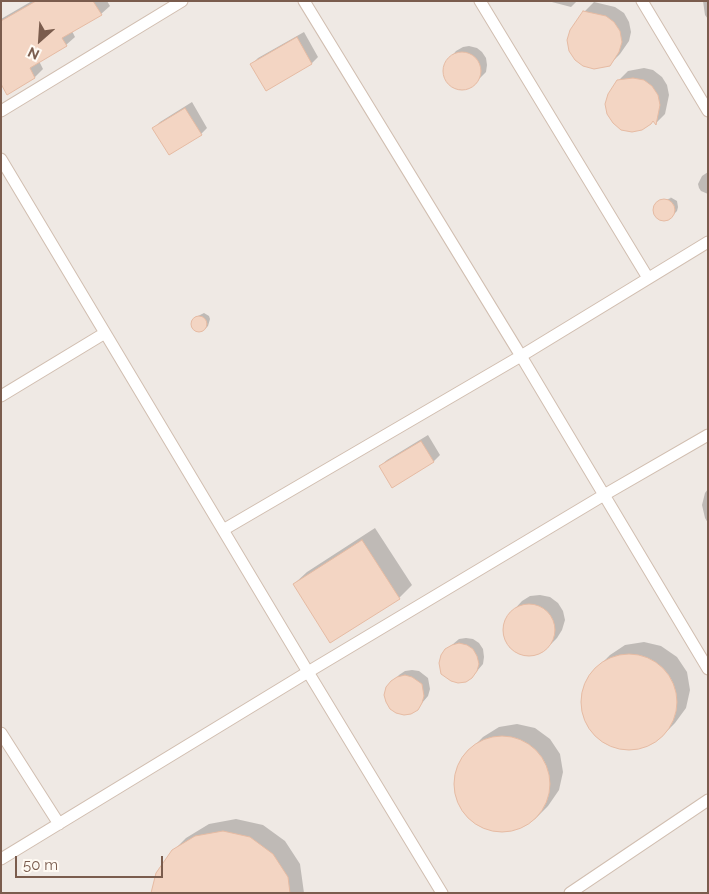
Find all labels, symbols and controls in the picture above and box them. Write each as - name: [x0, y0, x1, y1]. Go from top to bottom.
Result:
- north arrow: [15, 15, 65, 65]
- text: N: [25, 44, 42, 63]
- scale bar: [18, 846, 165, 878]
- text: 50 m: [23, 856, 58, 874]

